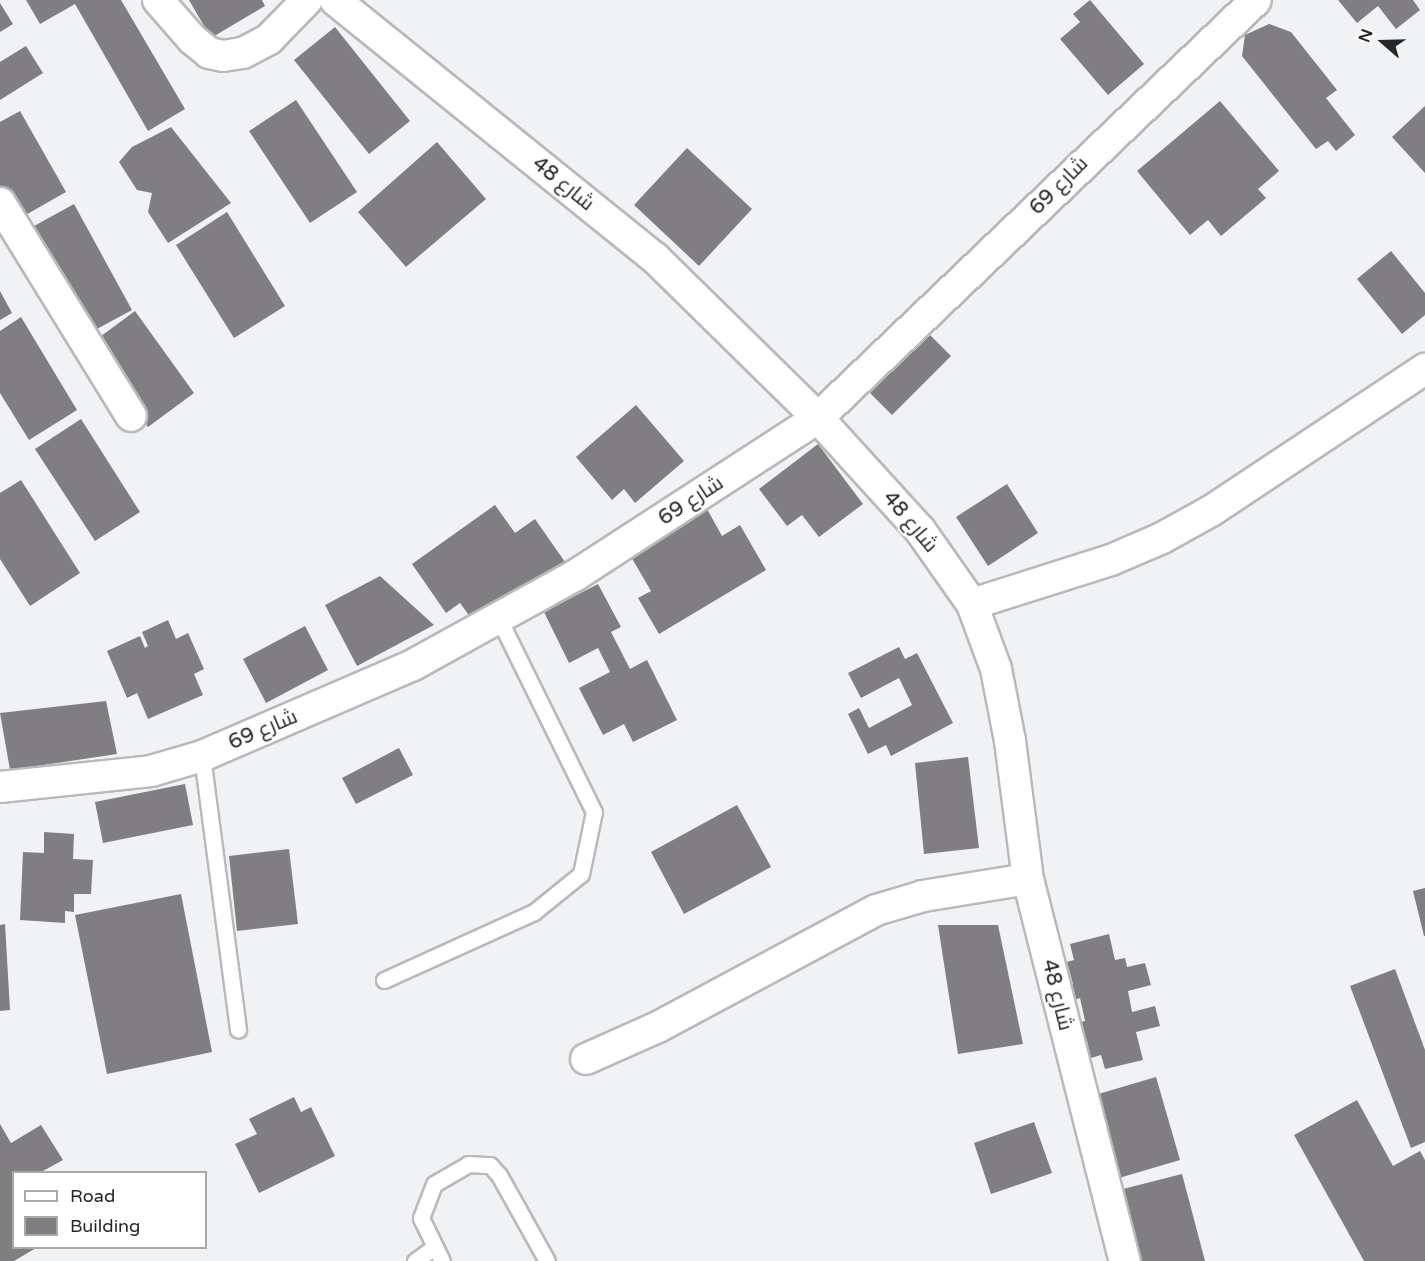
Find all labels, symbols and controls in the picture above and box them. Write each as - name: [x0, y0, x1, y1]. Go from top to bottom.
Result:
- north arrow: [1353, 12, 1413, 72]
- text: N: [1354, 26, 1378, 45]
- street label: شارع 48: [527, 151, 599, 217]
- street label: شارع 69: [1024, 151, 1094, 221]
- street label: شارع 69: [654, 471, 728, 531]
- street label: شارع 48: [877, 486, 943, 558]
- street label: شارع 69: [225, 704, 301, 756]
- street label: شارع 48: [1036, 957, 1078, 1033]
- legend: [12, 1171, 207, 1249]
- text: Road: [70, 1185, 115, 1207]
- text: Building: [70, 1215, 140, 1237]

